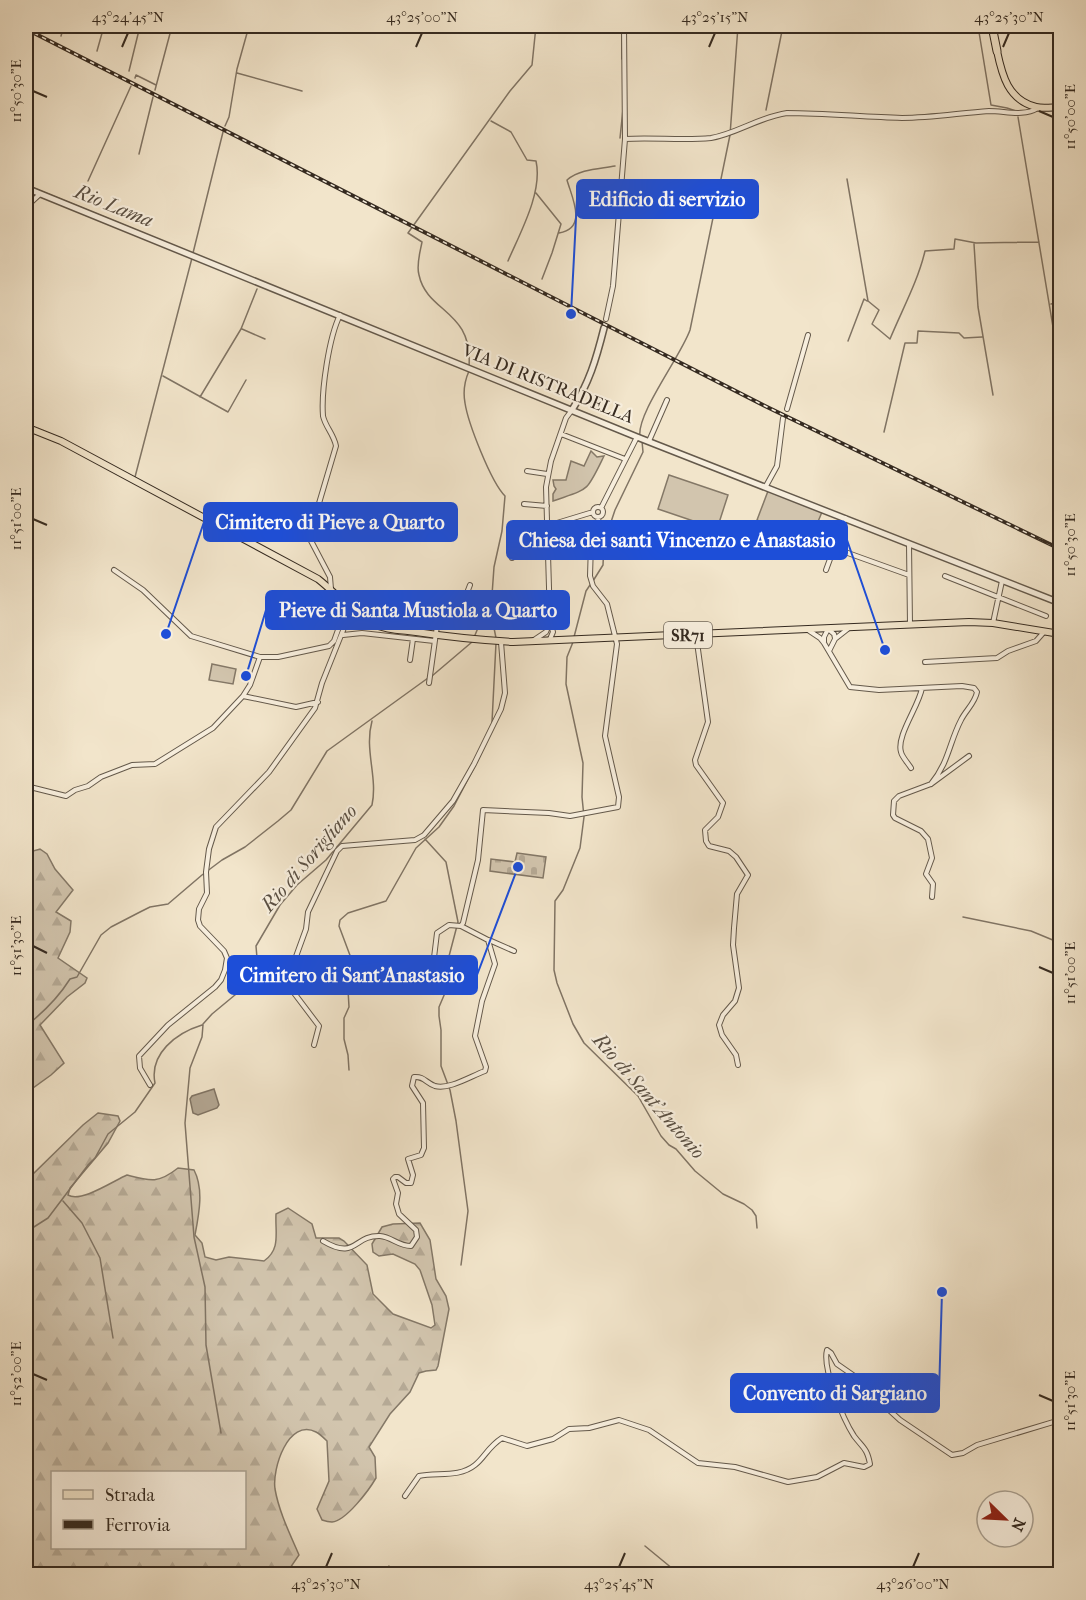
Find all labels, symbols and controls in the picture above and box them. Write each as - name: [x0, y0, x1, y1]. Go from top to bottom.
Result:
- text: 43°24'45"N: [92, 8, 165, 26]
- text: 43°25'00"N: [386, 8, 458, 26]
- text: 43°25'15"N: [682, 8, 749, 26]
- text: 43°25'30"N: [974, 8, 1044, 26]
- text: 11°50'30"E: [7, 59, 25, 123]
- text: 11°50'00"E: [1061, 84, 1079, 150]
- water label: Rio Lama: [70, 179, 157, 232]
- callout: Edificio di servizio: [577, 180, 758, 218]
- text: Edificio di servizio: [589, 188, 745, 211]
- street label: VIA DI RISTRADELLA: [458, 340, 637, 428]
- text: 11°51'00"E: [7, 488, 25, 550]
- callout: Cimitero di Pieve a Quarto: [204, 503, 457, 541]
- text: Cimitero di Pieve a Quarto: [215, 511, 445, 534]
- text: 11°50'30"E: [1061, 513, 1079, 577]
- callout: Chiesa dei santi Vincenzo e Anastasio: [507, 521, 847, 559]
- text: Chiesa dei santi Vincenzo e Anastasio: [519, 529, 835, 552]
- callout: Pieve di Santa Mustiola a Quarto: [266, 591, 569, 629]
- text: Pieve di Santa Mustiola a Quarto: [279, 599, 557, 622]
- road number: SR71: [664, 622, 712, 648]
- water label: Rio di Sorigliano: [255, 800, 362, 918]
- text: 11°51'30"E: [7, 916, 25, 976]
- text: 11°51'00"E: [1061, 942, 1079, 1004]
- callout: Cimitero di Sant'Anastasio: [228, 956, 477, 994]
- text: Cimitero di Sant'Anastasio: [239, 964, 465, 987]
- water label: Rio di Sant'Antonio: [587, 1027, 710, 1163]
- text: 11°52'00"E: [7, 1341, 25, 1407]
- text: 11°51'30"E: [1061, 1371, 1079, 1431]
- callout: Convento di Sargiano: [731, 1374, 939, 1412]
- text: Convento di Sargiano: [743, 1382, 927, 1405]
- legend: [51, 1471, 246, 1549]
- text: Strada: [105, 1485, 156, 1506]
- north arrow: [975, 1489, 1035, 1549]
- text: Ferrovia: [105, 1515, 171, 1536]
- text: N: [1007, 1515, 1029, 1535]
- text: 43°25'30"N: [291, 1575, 361, 1593]
- text: 43°25'45"N: [584, 1575, 655, 1593]
- text: 43°26'00"N: [876, 1575, 950, 1593]

